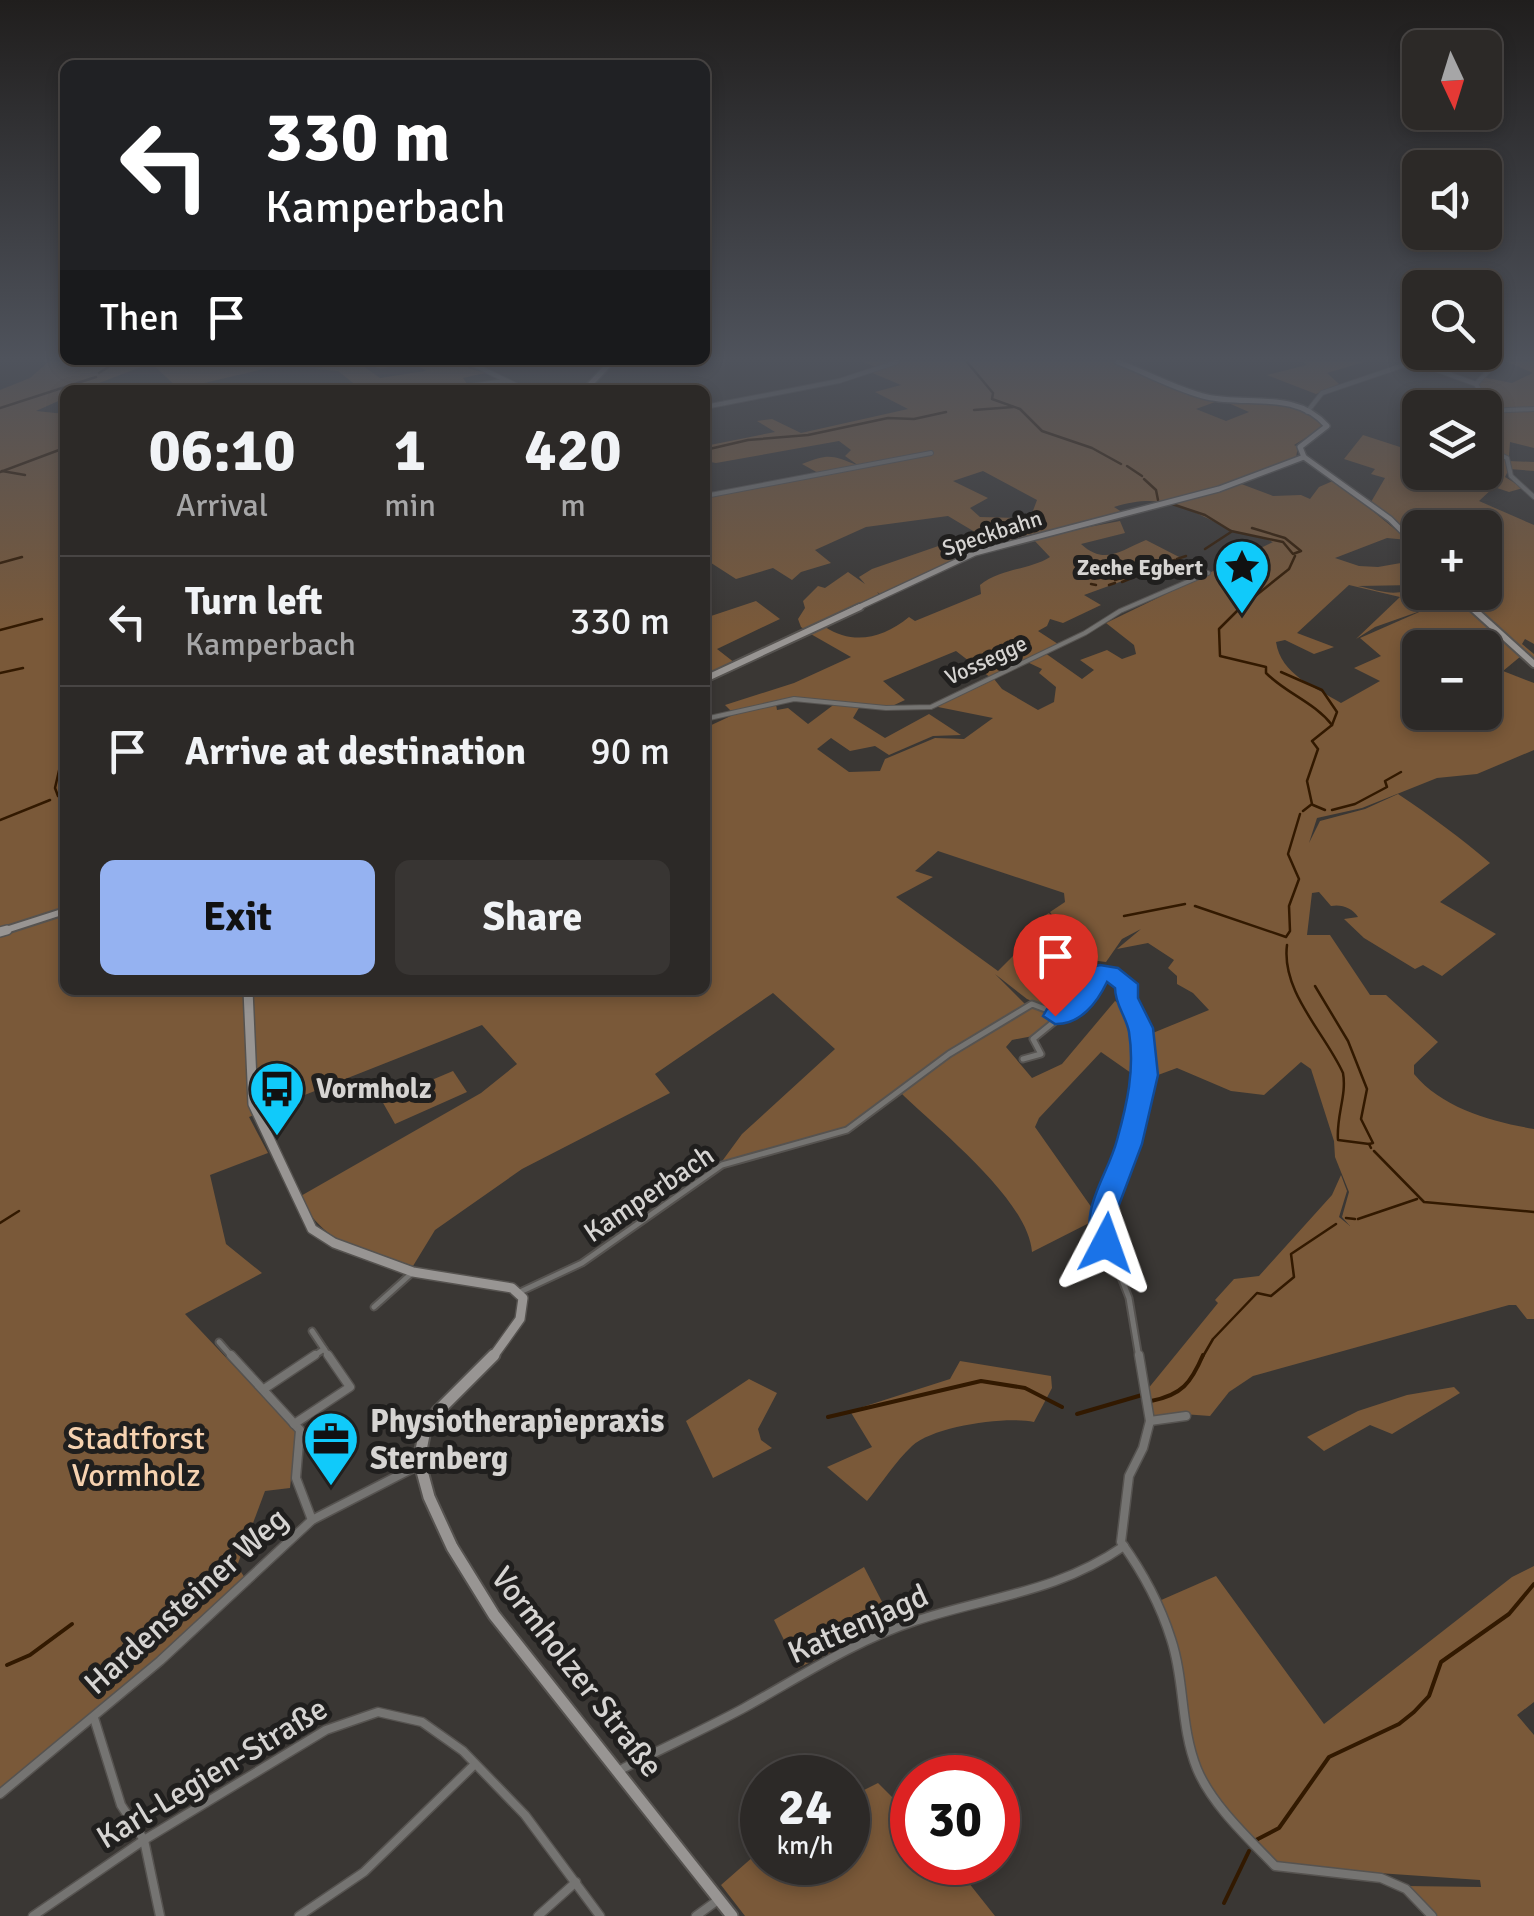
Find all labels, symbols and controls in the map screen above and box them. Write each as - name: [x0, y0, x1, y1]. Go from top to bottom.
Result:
- north arrow: [1402, 30, 1502, 130]
- map controls: [1402, 30, 1502, 730]
- text: 330 m: [265, 94, 450, 180]
- icon: left: [100, 100, 230, 230]
- button: sound: [1402, 150, 1502, 250]
- text: Kamperbach: [265, 180, 506, 235]
- button: search: [1402, 270, 1502, 370]
- icon: arrive: [199, 290, 254, 345]
- text: Then: [100, 294, 179, 341]
- button: layers: [1402, 390, 1502, 490]
- text: 06:10: [148, 414, 296, 488]
- text: 1: [394, 414, 426, 488]
- text: 420: [524, 414, 622, 488]
- text: Arrival: [176, 486, 268, 525]
- text: min: [384, 486, 436, 525]
- text: m: [560, 486, 586, 525]
- street label: Speckbahn: [939, 504, 1045, 562]
- button: +: [1402, 510, 1502, 610]
- place icon: Zeche Egbert: [1212, 537, 1272, 616]
- place label: Zeche Egbert: [1077, 554, 1203, 581]
- text: Turn left: [185, 578, 323, 625]
- icon: left: [100, 594, 155, 649]
- text: 330 m: [570, 598, 670, 645]
- text: Kamperbach: [185, 625, 356, 664]
- street label: Vossegge: [941, 629, 1031, 691]
- button: −: [1402, 630, 1502, 730]
- icon: arrive: [100, 724, 155, 779]
- text: Arrive at destination: [185, 728, 526, 775]
- text: 90 m: [590, 728, 670, 775]
- button: Exit: [100, 860, 375, 975]
- button: Share: [395, 860, 670, 975]
- pin: [1013, 914, 1098, 1017]
- icon: arrive: [1028, 929, 1083, 984]
- bus stop icon: Vormholz: [247, 1059, 307, 1138]
- place label: Vormholz: [316, 1072, 432, 1106]
- street label: Kamperbach: [577, 1138, 721, 1250]
- position arrow: [1054, 1191, 1158, 1295]
- place label: Physiotherapiepraxis Sternberg: [370, 1402, 664, 1478]
- office icon: Physiotherapiepraxis Sternberg: [301, 1409, 361, 1488]
- park label: Stadtforst Vormholz: [67, 1419, 205, 1495]
- street label: Hardensteiner Weg: [76, 1499, 296, 1703]
- street label: Vormholzer Straße: [483, 1559, 671, 1785]
- street label: Kattenjagd: [782, 1576, 934, 1672]
- street label: Karl-Legien-Straße: [90, 1689, 334, 1857]
- speed limit sign: 30: [890, 1755, 1020, 1885]
- text: 24: [778, 1777, 832, 1839]
- text: km/h: [777, 1830, 833, 1861]

